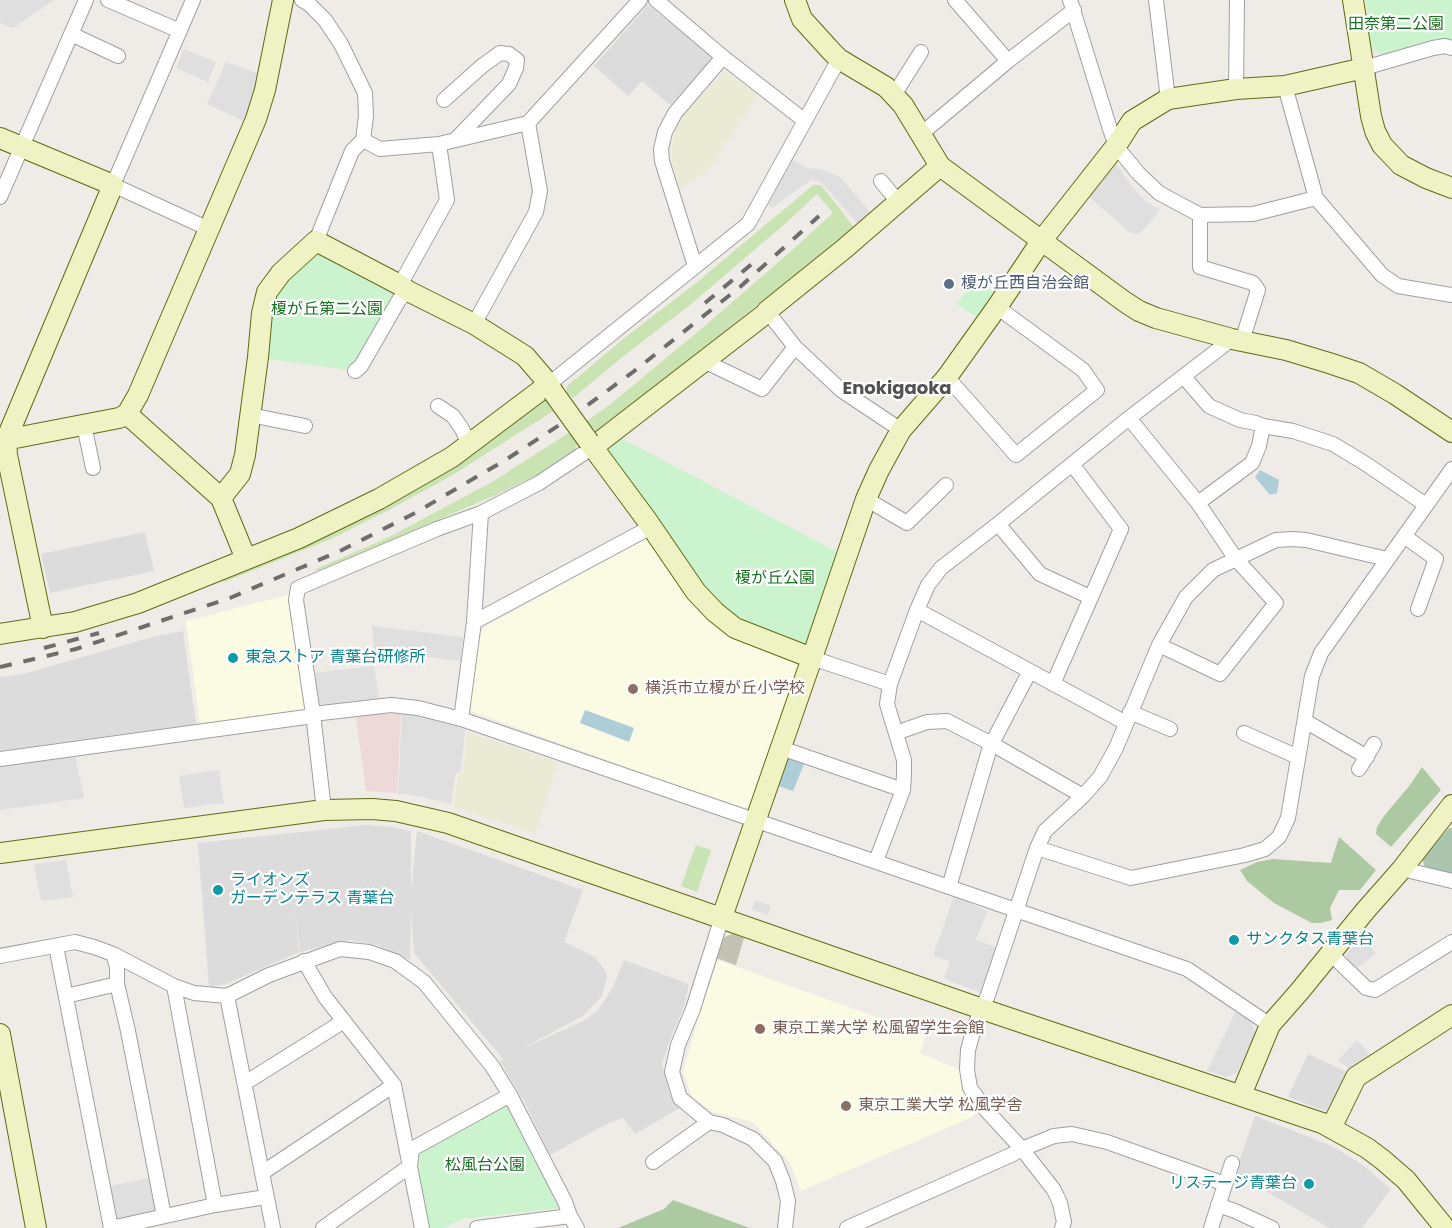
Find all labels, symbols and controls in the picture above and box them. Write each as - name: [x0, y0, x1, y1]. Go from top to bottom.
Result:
- park label: 田奈第二公園: [1348, 15, 1444, 35]
- place label: 榎が丘西自治会館: [961, 274, 1089, 294]
- marker: 榎が丘西自治会館: [942, 277, 956, 291]
- park label: 榎が丘第二公園: [271, 300, 383, 320]
- district label: Enokigaoka: [842, 378, 952, 400]
- park label: 榎が丘公園: [735, 569, 815, 589]
- place label: 東急ストア 青葉台研修所: [245, 648, 425, 668]
- marker: 東急ストア 青葉台研修所: [226, 651, 240, 665]
- place label: 横浜市立榎が丘小学校: [645, 679, 805, 699]
- marker: 横浜市立榎が丘小学校: [626, 682, 640, 696]
- place label: ライオンズ ガーデンテラス 青葉台: [230, 871, 394, 909]
- marker: ライオンズ ガーデンテラス 青葉台: [211, 883, 225, 897]
- place label: サンクタス青葉台: [1246, 930, 1374, 950]
- marker: サンクタス青葉台: [1227, 933, 1241, 947]
- place label: 東京工業大学 松風留学生会館: [772, 1019, 984, 1039]
- marker: 東京工業大学 松風留学生会館: [753, 1022, 767, 1036]
- place label: 東京工業大学 松風学舎: [858, 1096, 1022, 1116]
- marker: 東京工業大学 松風学舎: [839, 1099, 853, 1113]
- park label: 松風台公園: [445, 1156, 525, 1176]
- place label: リステージ青葉台: [1169, 1174, 1297, 1194]
- marker: リステージ青葉台: [1302, 1177, 1316, 1191]

